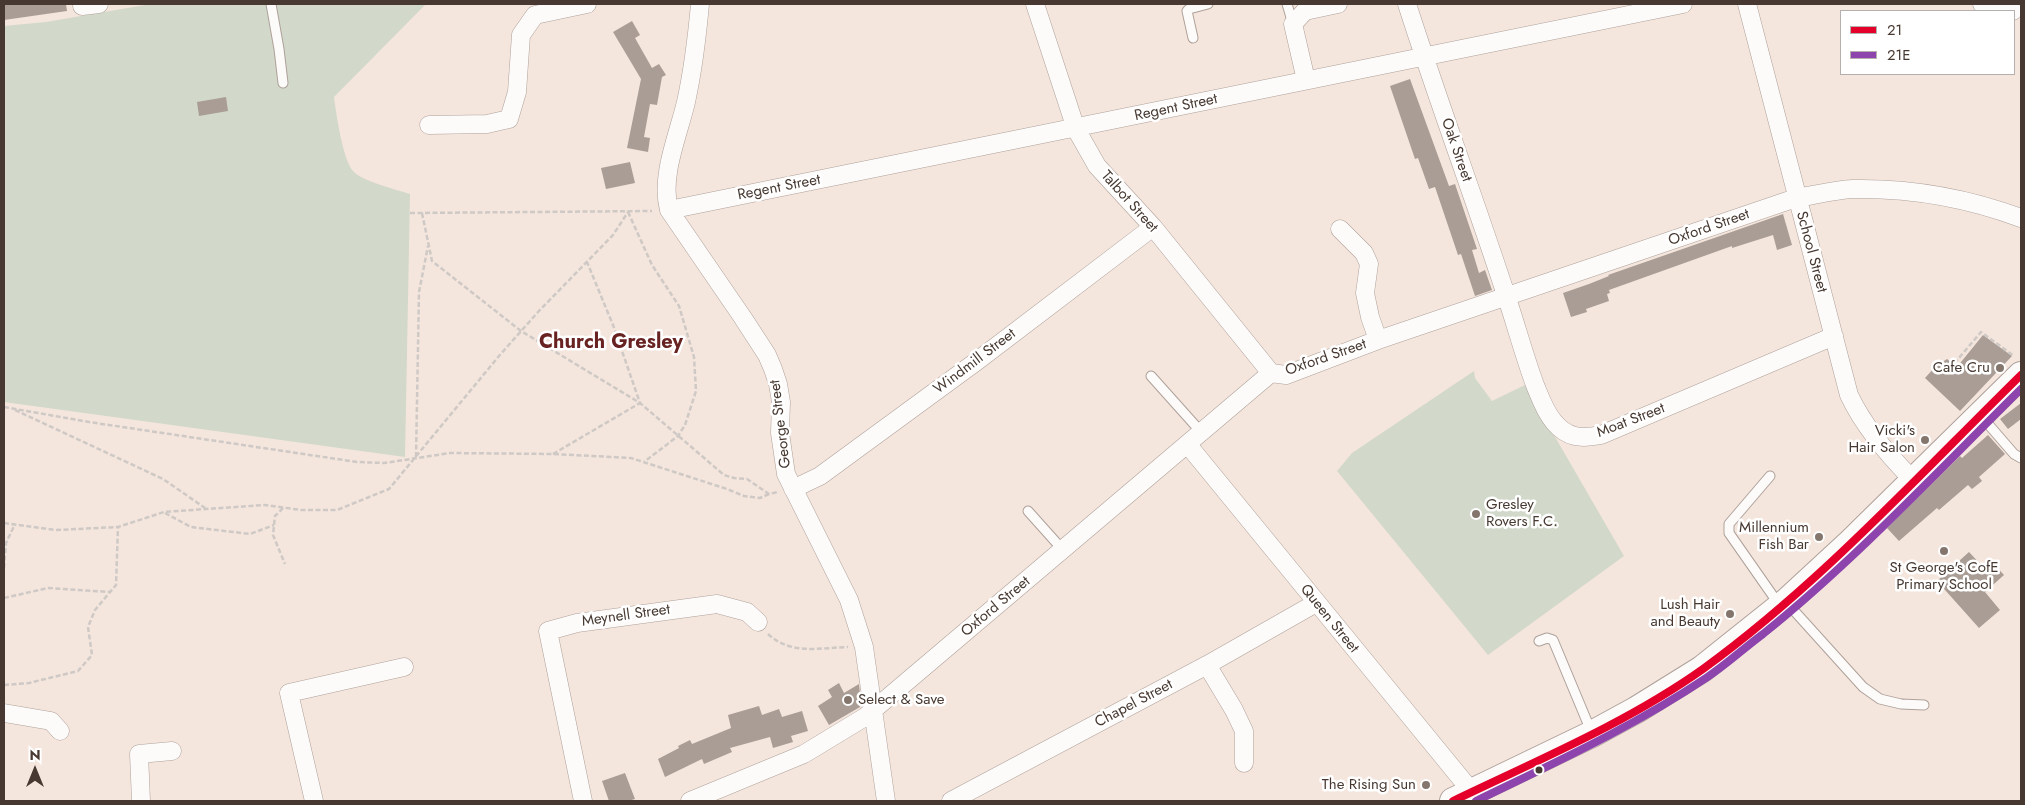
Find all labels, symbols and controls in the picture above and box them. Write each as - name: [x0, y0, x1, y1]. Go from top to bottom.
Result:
- legend: [1840, 10, 2015, 75]
- text: 21: [1887, 19, 1902, 41]
- text: 21E: [1887, 44, 1911, 66]
- street label: Regent Street: [1133, 90, 1219, 126]
- street label: Oak Street: [1437, 116, 1475, 184]
- street label: Talbot Street: [1097, 167, 1161, 237]
- street label: Regent Street: [736, 171, 822, 205]
- street label: Oxford Street: [1666, 206, 1752, 250]
- street label: School Street: [1792, 209, 1830, 295]
- street label: Windmill Street: [930, 325, 1020, 399]
- district label: Church Gresley: [539, 331, 683, 355]
- street label: Oxford Street: [1283, 336, 1369, 380]
- place label: Cafe Cru: [1933, 359, 1990, 377]
- marker: Cafe Cru: [1994, 362, 2006, 374]
- street label: George Street: [767, 379, 795, 469]
- street label: Moat Street: [1594, 400, 1668, 442]
- place label: Vicki's Hair Salon: [1849, 422, 1915, 457]
- marker: Vicki's Hair Salon: [1919, 434, 1931, 446]
- place label: Gresley Rovers F.C.: [1486, 496, 1558, 531]
- marker: Gresley Rovers F.C.: [1470, 508, 1482, 520]
- place label: Millennium Fish Bar: [1739, 519, 1809, 554]
- marker: Millennium Fish Bar: [1813, 531, 1825, 543]
- marker: St George's CofE Primary School: [1938, 545, 1950, 557]
- place label: St George's CofE Primary School: [1890, 559, 1998, 594]
- street label: Oxford Street: [958, 573, 1034, 641]
- street label: Queen Street: [1296, 581, 1362, 657]
- place label: Lush Hair and Beauty: [1650, 596, 1720, 631]
- street label: Meynell Street: [581, 601, 671, 631]
- marker: Lush Hair and Beauty: [1724, 608, 1736, 620]
- street label: Chapel Street: [1092, 676, 1176, 732]
- place label: Select & Save: [858, 691, 944, 709]
- marker: Select & Save: [842, 694, 854, 706]
- north arrow: [10, 745, 60, 795]
- text: N: [29, 745, 41, 765]
- unlabelled marker: [1534, 765, 1544, 775]
- place label: The Rising Sun: [1322, 776, 1416, 794]
- marker: The Rising Sun: [1420, 779, 1432, 791]

